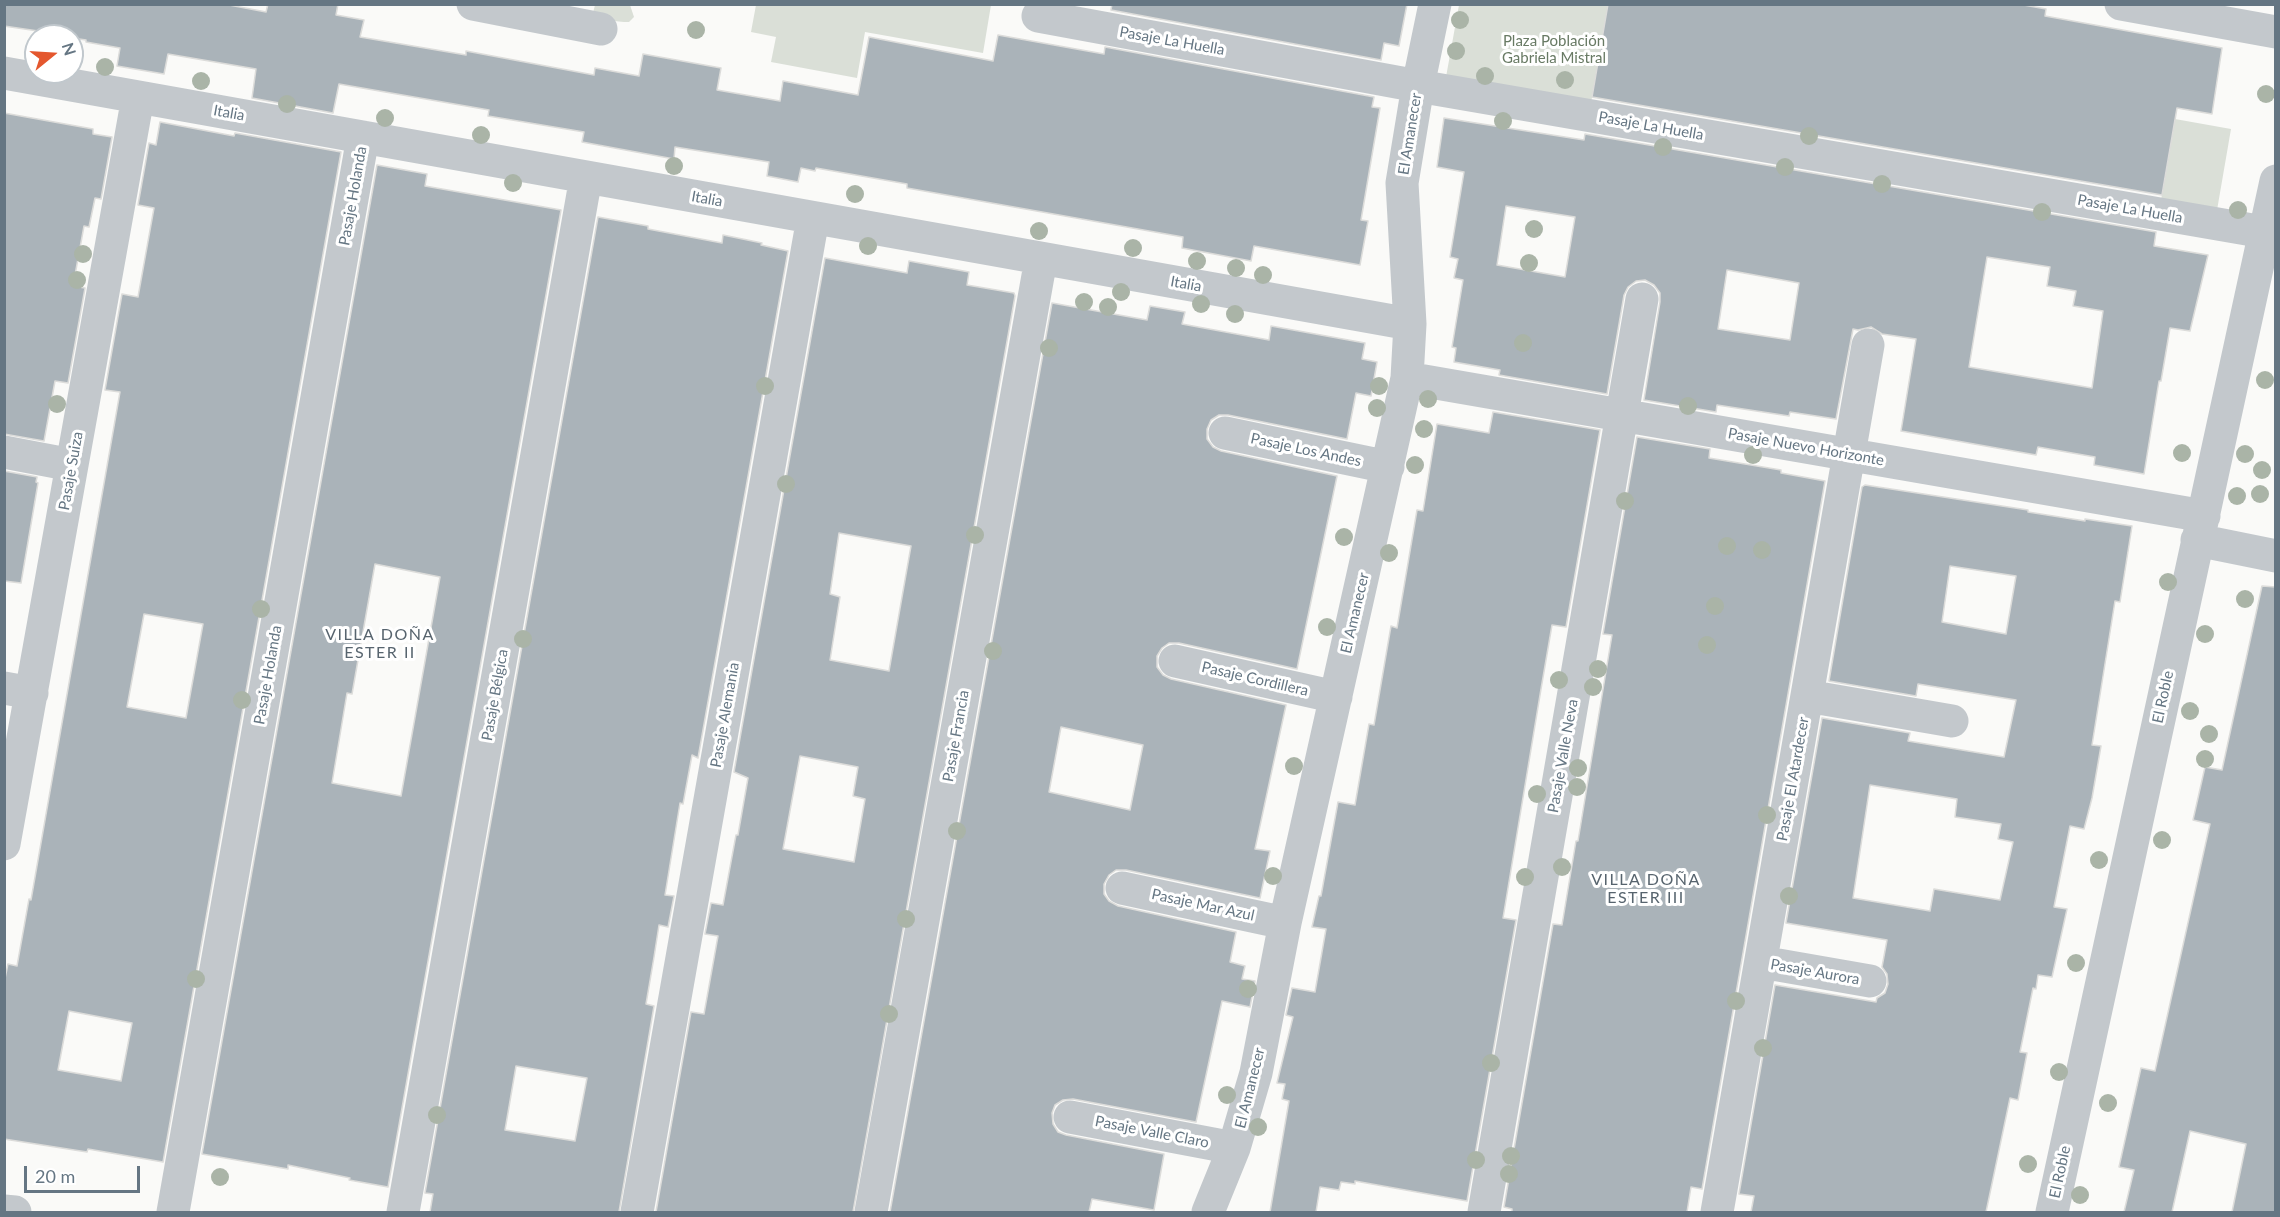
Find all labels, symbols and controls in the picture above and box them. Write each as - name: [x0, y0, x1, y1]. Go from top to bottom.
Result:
- street label: Pasaje La Huella: [1118, 23, 1226, 59]
- north arrow: [24, 24, 84, 84]
- park label: Plaza Población Gabriela Mistral: [1502, 32, 1606, 67]
- text: N: [59, 40, 81, 58]
- street label: El Amanecer: [1395, 92, 1425, 176]
- street label: Italia: [212, 101, 246, 125]
- street label: Pasaje La Huella: [1597, 108, 1705, 144]
- street label: Pasaje Holanda: [335, 145, 371, 247]
- street label: Italia: [690, 187, 724, 211]
- street label: Pasaje La Huella: [2076, 191, 2184, 227]
- street label: Italia: [1169, 272, 1203, 296]
- street label: Pasaje Nuevo Horizonte: [1726, 424, 1886, 470]
- street label: Pasaje Los Andes: [1249, 429, 1363, 471]
- street label: Pasaje Suiza: [55, 430, 87, 512]
- street label: El Amanecer: [1337, 571, 1373, 655]
- street label: Pasaje Holanda: [250, 624, 286, 726]
- district label: VILLA DOÑA ESTER II: [325, 625, 435, 663]
- street label: Pasaje Bélgica: [478, 648, 512, 742]
- street label: Pasaje Cordillera: [1200, 658, 1310, 700]
- street label: Pasaje Alemania: [707, 661, 743, 769]
- street label: El Roble: [2149, 669, 2177, 725]
- street label: Pasaje Francia: [939, 689, 973, 783]
- street label: Pasaje Valle Neva: [1544, 698, 1582, 814]
- street label: Pasaje El Atardecer: [1773, 715, 1813, 843]
- district label: VILLA DOÑA ESTER III: [1591, 870, 1701, 908]
- street label: Pasaje Mar Azul: [1150, 885, 1256, 925]
- street label: Pasaje Aurora: [1769, 955, 1861, 989]
- street label: El Amanecer: [1231, 1046, 1269, 1130]
- street label: Pasaje Valle Claro: [1094, 1112, 1210, 1152]
- street label: El Roble: [2046, 1144, 2074, 1200]
- scale bar: [27, 1154, 142, 1192]
- text: 20 m: [35, 1165, 75, 1187]

